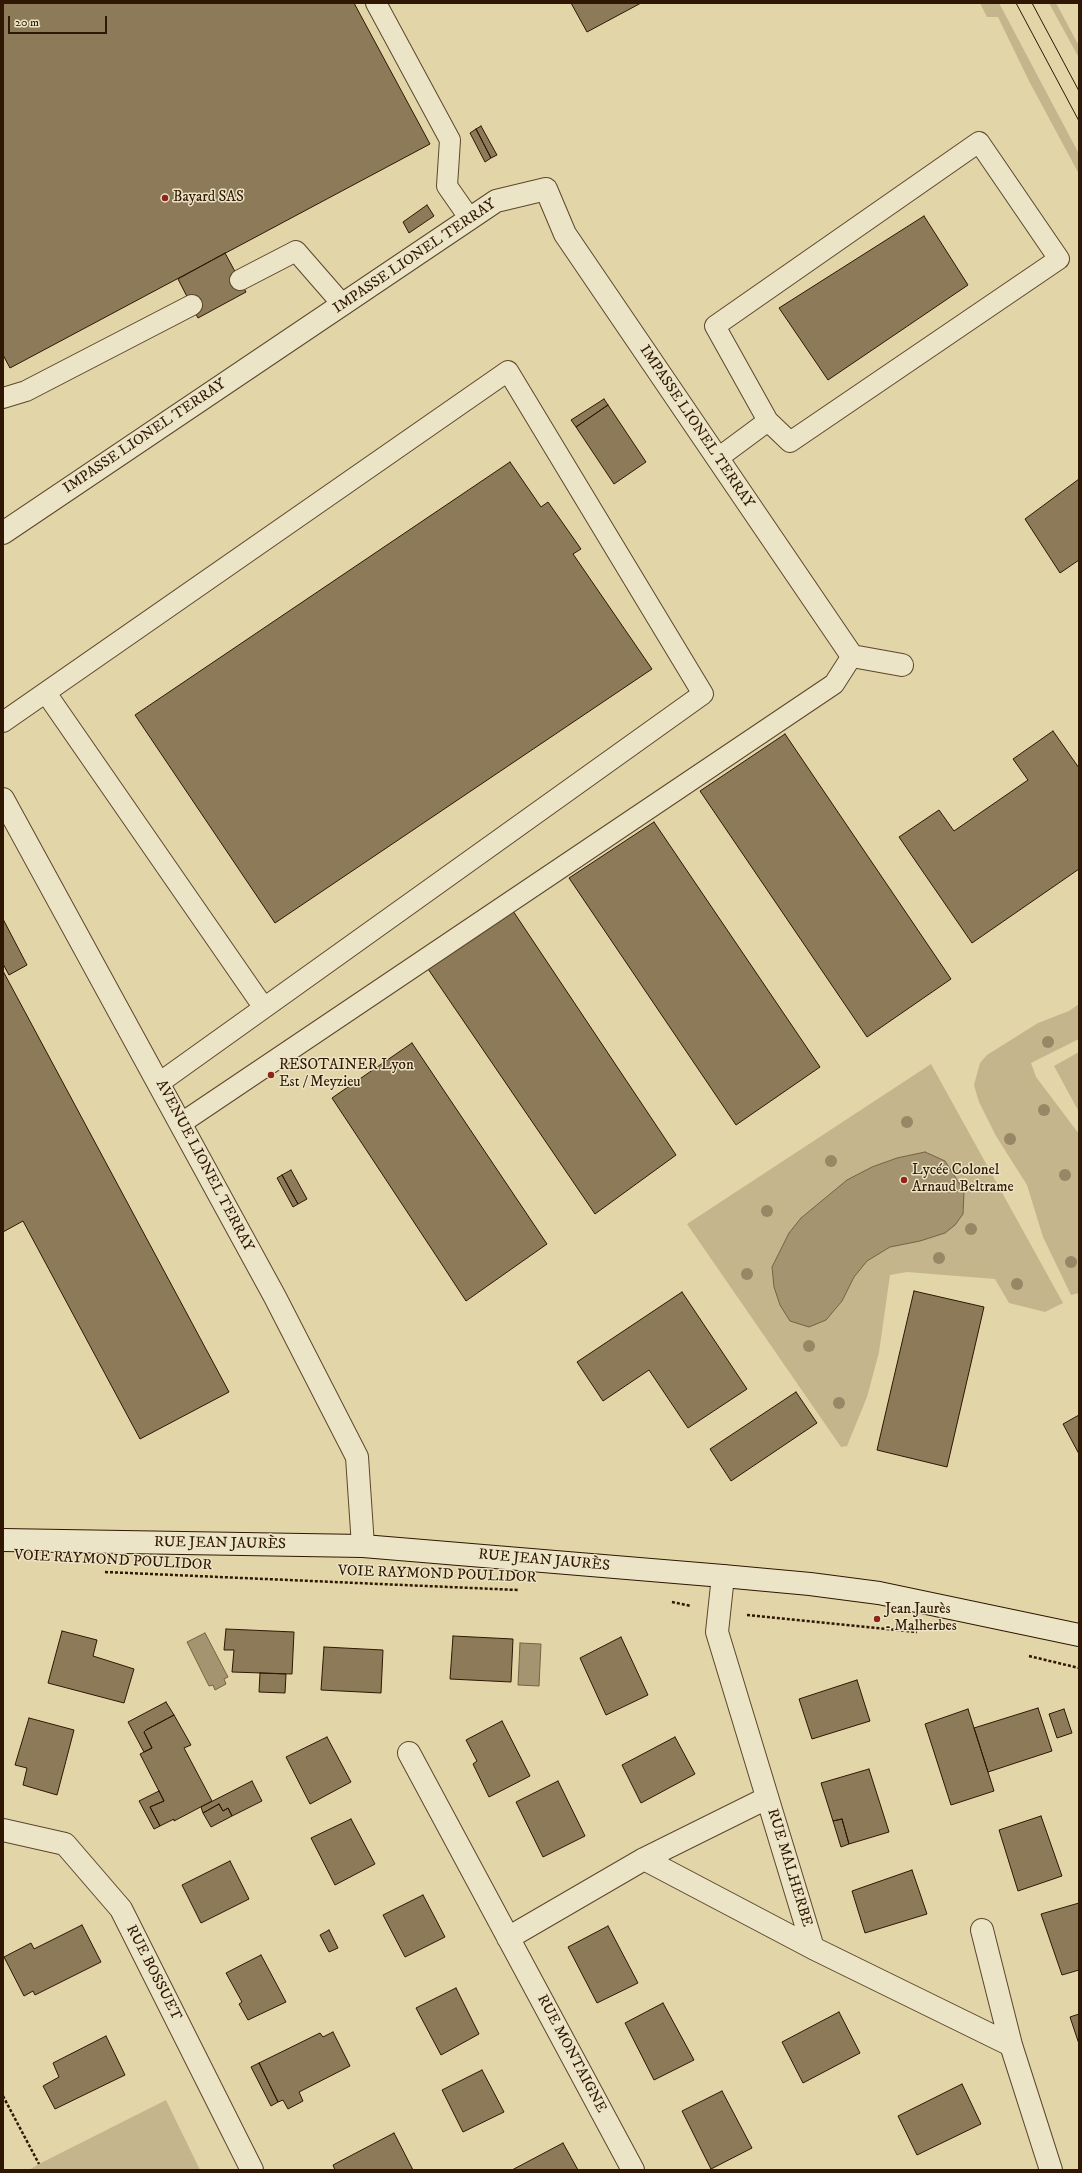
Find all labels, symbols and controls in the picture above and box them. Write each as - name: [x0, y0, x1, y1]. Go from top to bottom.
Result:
- scale bar: [10, 8, 109, 34]
- text: 20 m: [15, 15, 39, 30]
- place label: Bayard SAS: [173, 189, 244, 207]
- marker: Bayard SAS: [160, 193, 170, 203]
- street label: IMPASSE LIONEL TERRAY: [330, 196, 500, 318]
- street label: IMPASSE LIONEL TERRAY: [635, 342, 757, 512]
- street label: IMPASSE LIONEL TERRAY: [60, 376, 230, 498]
- place label: RESOTAINER Lyon Est / Meyzieu: [279, 1057, 414, 1092]
- marker: RESOTAINER Lyon Est / Meyzieu: [266, 1070, 276, 1080]
- street label: AVENUE LIONEL TERRAY: [151, 1077, 257, 1255]
- place label: Lycée Colonel Arnaud Beltrame: [912, 1162, 1014, 1197]
- marker: Lycée Colonel Arnaud Beltrame: [899, 1175, 909, 1185]
- street label: RUE JEAN JAURÈS: [154, 1534, 286, 1554]
- street label: RUE JEAN JAURÈS: [477, 1546, 611, 1576]
- street label: VOIE RAYMOND POULIDOR: [13, 1547, 213, 1575]
- street label: VOIE RAYMOND POULIDOR: [337, 1563, 537, 1587]
- place label: Jean Jaurès - Malherbes: [885, 1601, 957, 1636]
- marker: Jean Jaurès - Malherbes: [872, 1614, 882, 1624]
- street label: RUE MALHERBE: [762, 1807, 816, 1929]
- street label: RUE BOSSUET: [121, 1922, 185, 2024]
- street label: RUE MONTAIGNE: [532, 1992, 610, 2116]

